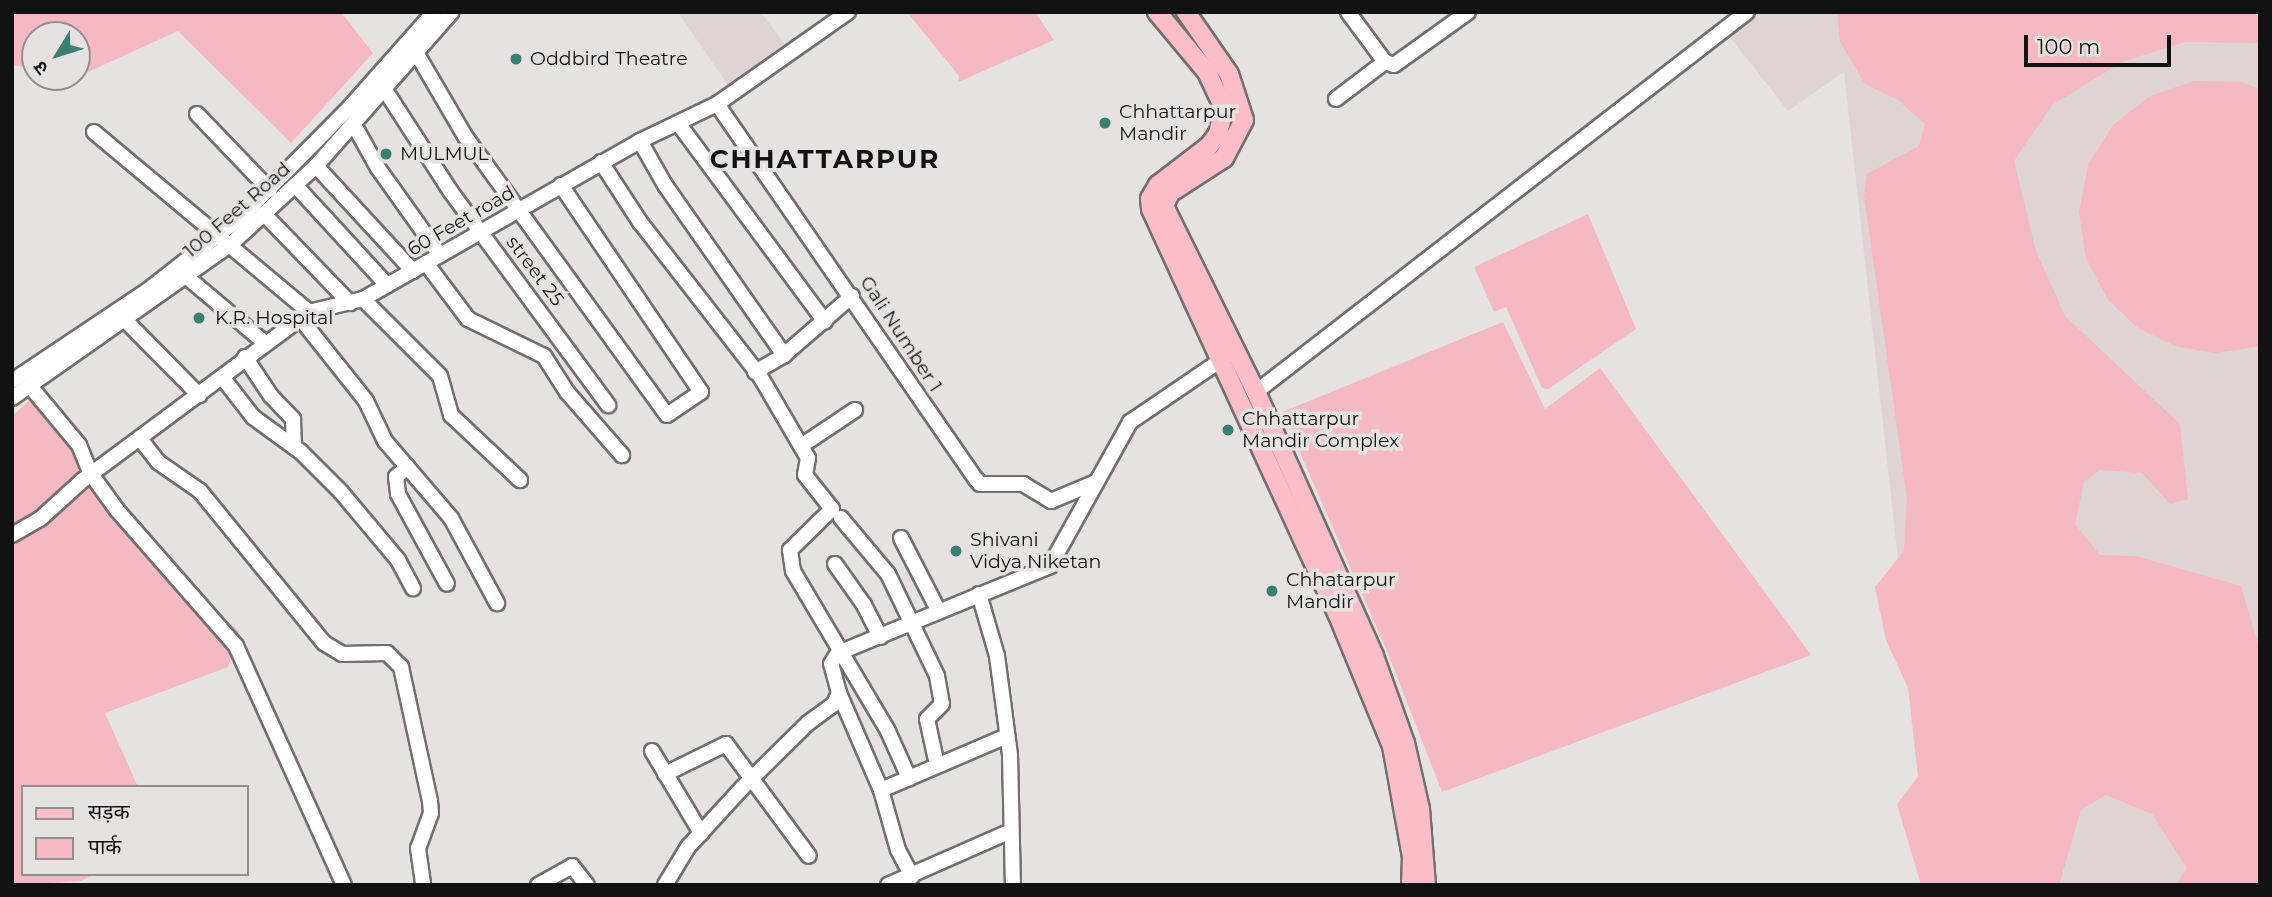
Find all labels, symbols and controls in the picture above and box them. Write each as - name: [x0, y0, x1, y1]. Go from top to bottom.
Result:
- north arrow: [21, 21, 91, 91]
- scale bar: [2027, 21, 2174, 65]
- text: 100 m: [2037, 34, 2100, 59]
- place label: Oddbird Theatre: [530, 48, 688, 70]
- marker: Oddbird Theatre: [508, 51, 524, 67]
- text: उ: [28, 57, 53, 79]
- place label: Chhattarpur Mandir: [1119, 101, 1236, 145]
- marker: Chhattarpur Mandir: [1097, 115, 1113, 131]
- place label: MULMUL: [400, 143, 489, 165]
- district label: CHHATTARPUR: [711, 144, 939, 176]
- marker: MULMUL: [378, 146, 394, 162]
- street label: 100 Feet Road: [179, 157, 295, 263]
- street label: 60 Feet road: [403, 181, 519, 261]
- street label: street 25: [501, 232, 569, 310]
- street label: Gali Number 1: [855, 272, 947, 396]
- place label: K.R. Hospital: [215, 307, 333, 329]
- marker: K.R. Hospital: [189, 308, 209, 328]
- place label: Chhattarpur Mandir Complex: [1242, 408, 1399, 452]
- marker: Chhattarpur Mandir Complex: [1220, 422, 1236, 438]
- place label: Shivani Vidya Niketan: [970, 529, 1101, 573]
- marker: Shivani Vidya Niketan: [948, 543, 964, 559]
- place label: Chhatarpur Mandir: [1286, 569, 1396, 613]
- marker: Chhatarpur Mandir: [1264, 583, 1280, 599]
- legend: [21, 785, 248, 876]
- text: सड़क: [88, 799, 130, 824]
- text: पार्क: [88, 834, 122, 859]

